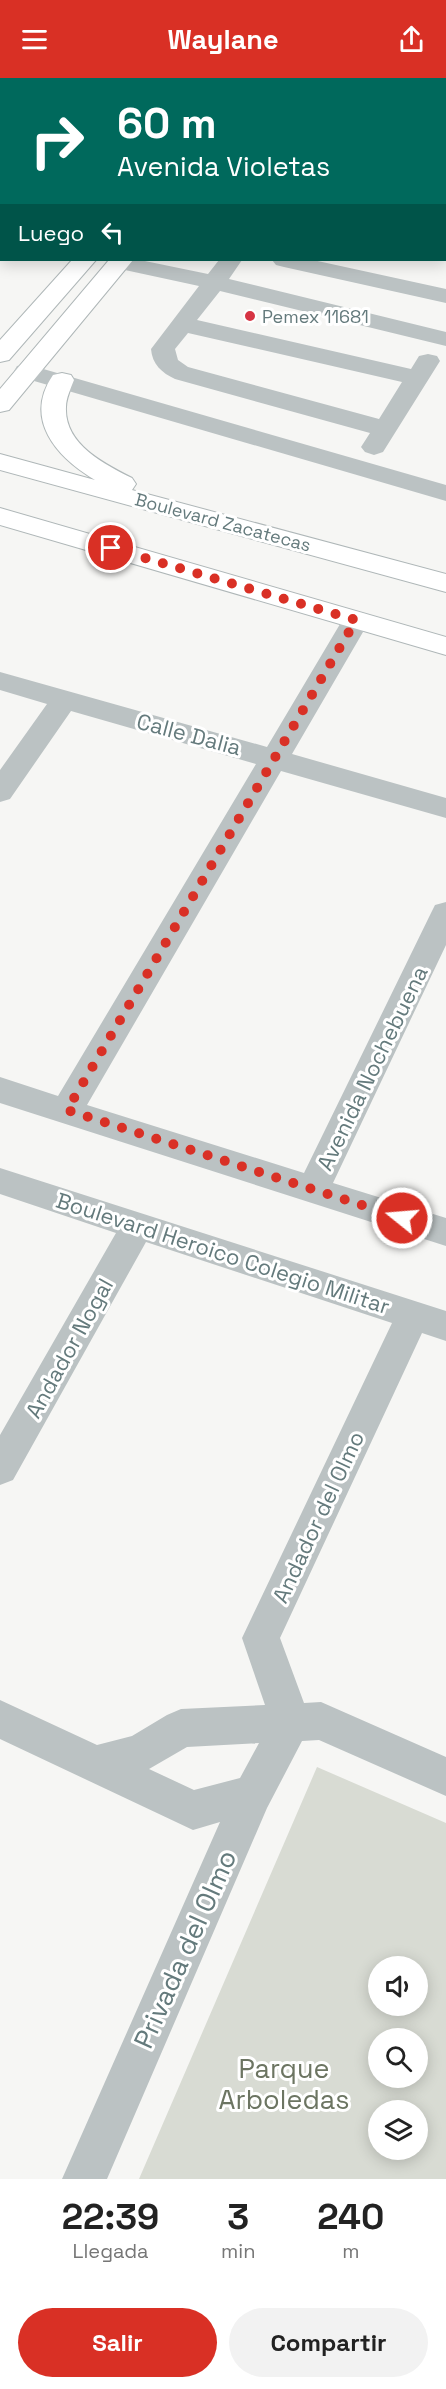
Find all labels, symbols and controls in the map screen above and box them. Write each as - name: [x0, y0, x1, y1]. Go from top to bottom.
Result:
- text: Waylane: [168, 22, 278, 57]
- icon: menu: [18, 23, 51, 56]
- icon: share: [395, 23, 428, 56]
- text: 60 m: [117, 97, 217, 150]
- icon: right: [18, 102, 96, 180]
- text: Avenida Violetas: [117, 149, 330, 184]
- icon: left: [96, 216, 129, 249]
- text: Luego: [18, 219, 84, 247]
- place label: Pemex 11681: [262, 305, 369, 328]
- marker: Pemex 11681: [243, 309, 257, 323]
- street label: Boulevard Zacatecas: [132, 487, 314, 557]
- pin: [85, 522, 136, 573]
- icon: arrive: [94, 531, 127, 564]
- street label: Calle Dalia: [134, 707, 245, 761]
- street label: Avenida Nochebuena: [310, 961, 434, 1175]
- street label: Boulevard Heroico Colegio Militar: [53, 1186, 393, 1320]
- position arrow: [370, 1186, 434, 1250]
- street label: Andador Nogal: [19, 1273, 119, 1423]
- street label: Andador del Olmo: [266, 1427, 370, 1607]
- street label: Privada del Olmo: [126, 1844, 244, 2054]
- map controls: [368, 1956, 428, 2160]
- button: sound: [368, 1956, 428, 2016]
- button: search: [368, 2028, 428, 2088]
- park label: Parque Arboledas: [219, 2051, 349, 2117]
- button: layers: [368, 2100, 428, 2160]
- text: 22:39: [62, 2194, 159, 2240]
- text: 3: [227, 2194, 249, 2240]
- text: 240: [317, 2194, 384, 2240]
- text: Llegada: [73, 2238, 149, 2264]
- text: min: [221, 2238, 255, 2264]
- text: m: [342, 2238, 359, 2264]
- button: Salir: [18, 2308, 217, 2377]
- button: Compartir: [229, 2308, 428, 2377]

